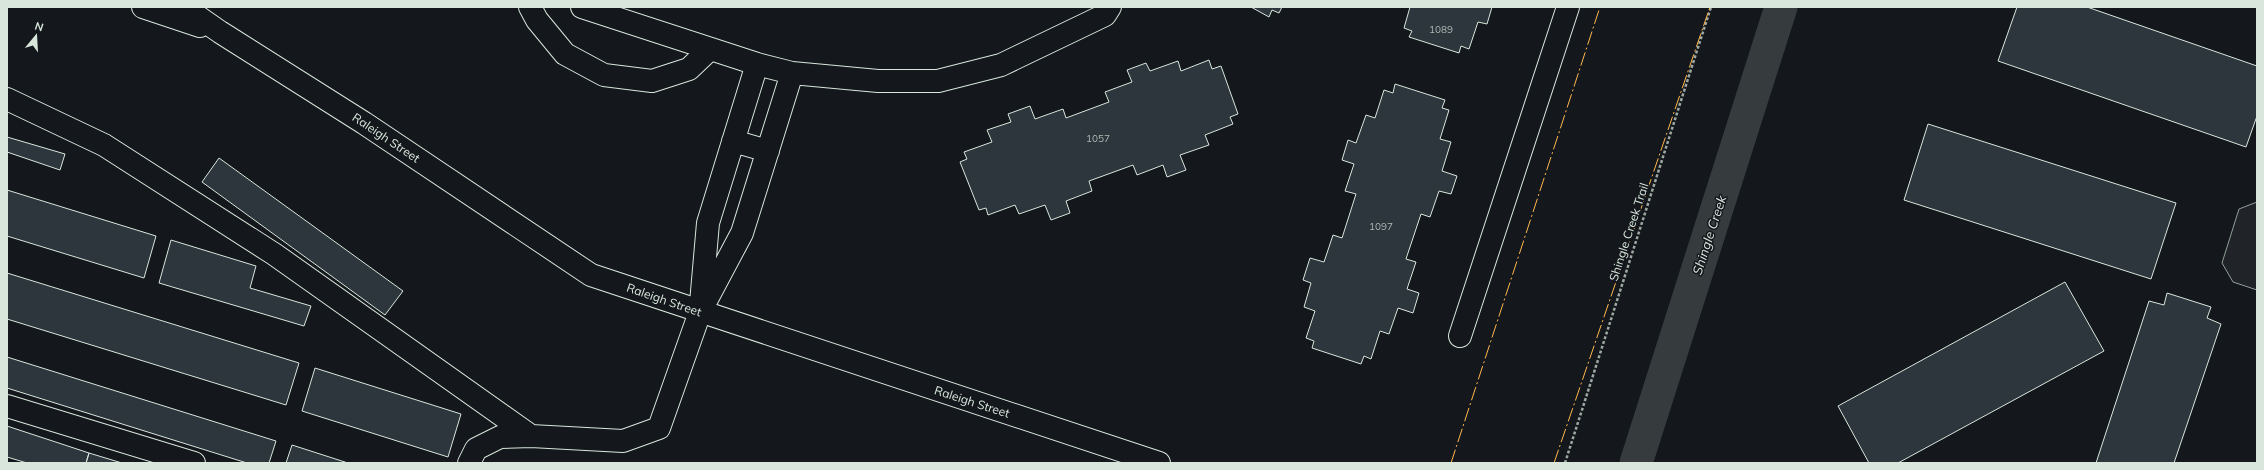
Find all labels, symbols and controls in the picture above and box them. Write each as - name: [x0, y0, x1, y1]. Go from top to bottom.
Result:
- north arrow: [16, 16, 56, 56]
- text: N: [33, 19, 45, 34]
- house number: 1089: [1429, 23, 1453, 36]
- street label: Raleigh Street: [350, 109, 423, 166]
- house number: 1057: [1086, 132, 1110, 145]
- street label: Shingle Creek Trail: [1606, 181, 1652, 283]
- water label: Shingle Creek: [1689, 193, 1729, 277]
- house number: 1097: [1369, 220, 1393, 233]
- street label: Raleigh Street: [625, 280, 704, 319]
- street label: Raleigh Street: [933, 382, 1012, 421]

